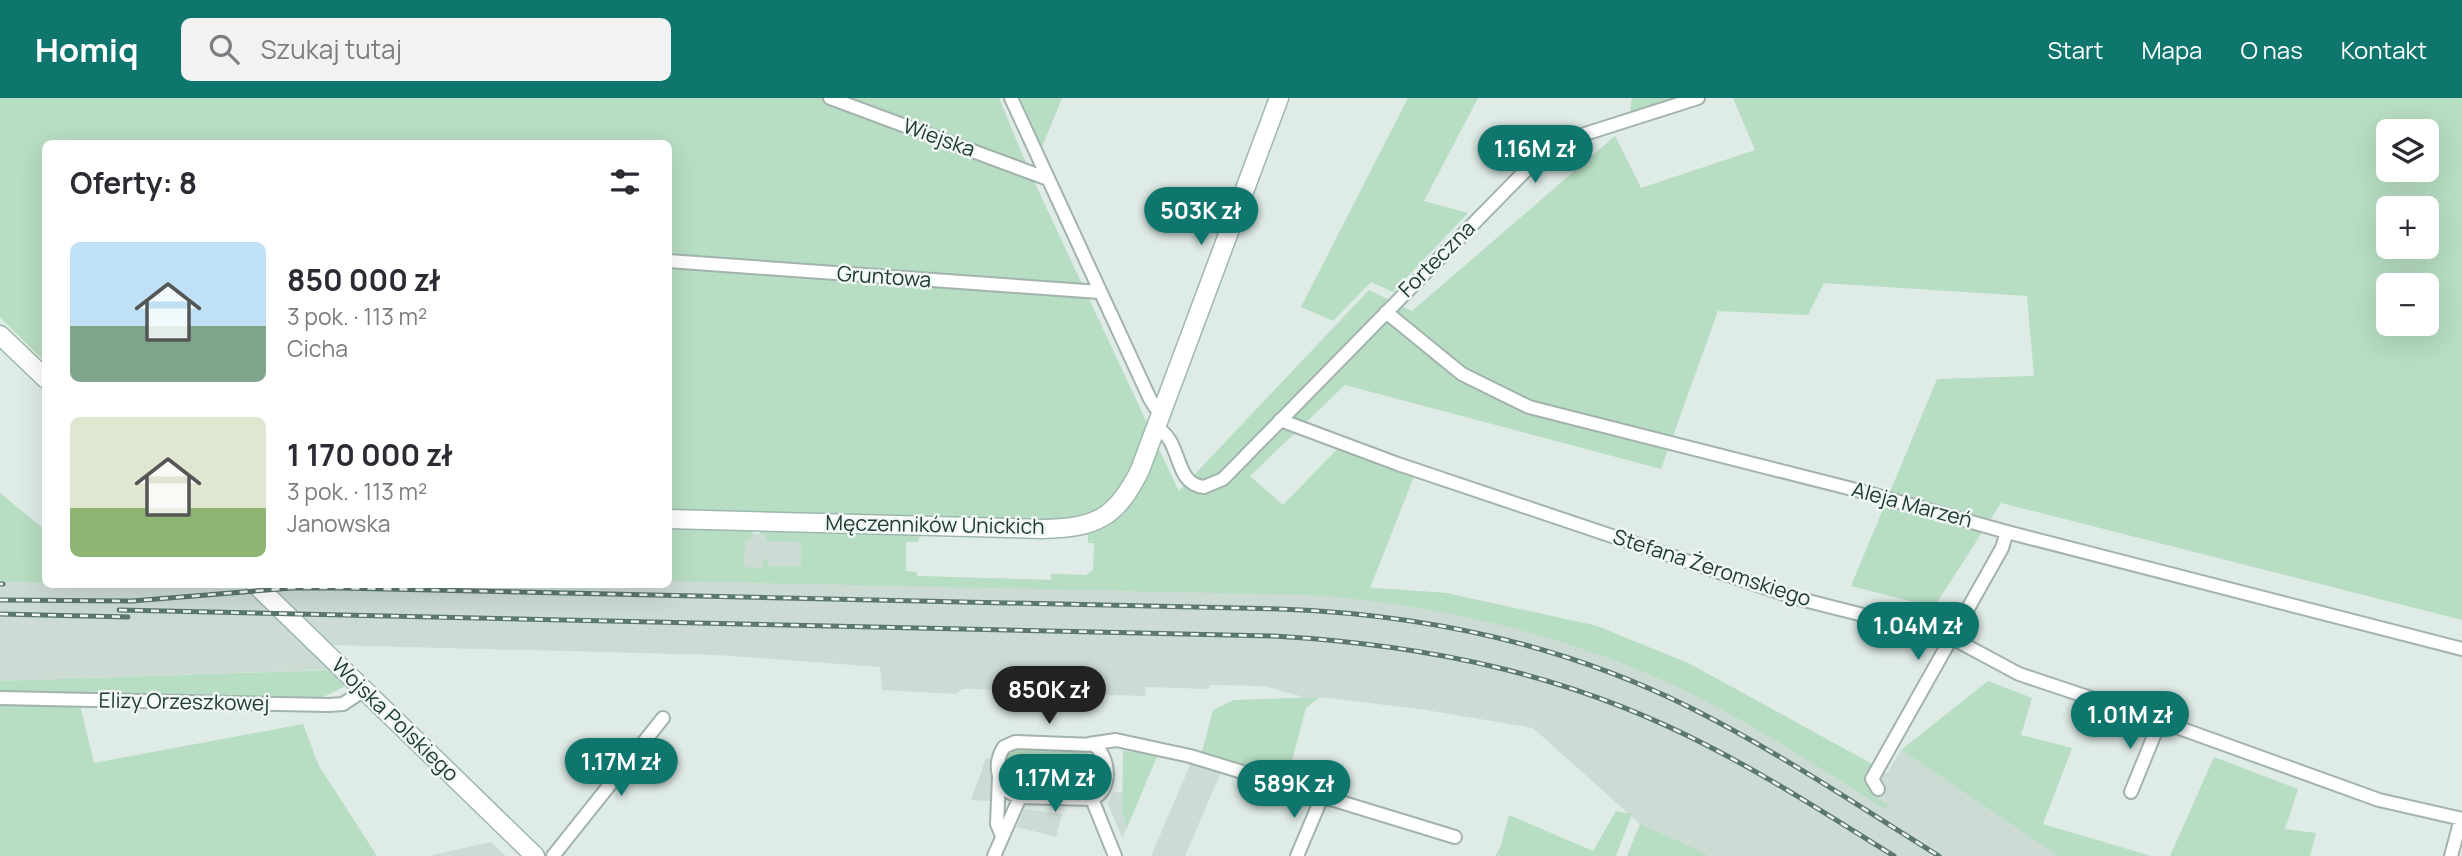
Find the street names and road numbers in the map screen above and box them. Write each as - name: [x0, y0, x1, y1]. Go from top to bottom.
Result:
- street label: Wiejska: [899, 111, 979, 163]
- street label: Forteczna: [1392, 214, 1481, 303]
- street label: Gruntowa: [836, 259, 932, 293]
- street label: Aleja Marzeń: [1849, 475, 1976, 534]
- street label: Męczenników Unickich: [825, 508, 1045, 540]
- street label: Stefana Żeromskiego: [1610, 522, 1815, 612]
- street label: Wojska Polskiego: [326, 651, 465, 787]
- street label: Elizy Orzeszkowej: [98, 686, 270, 716]

